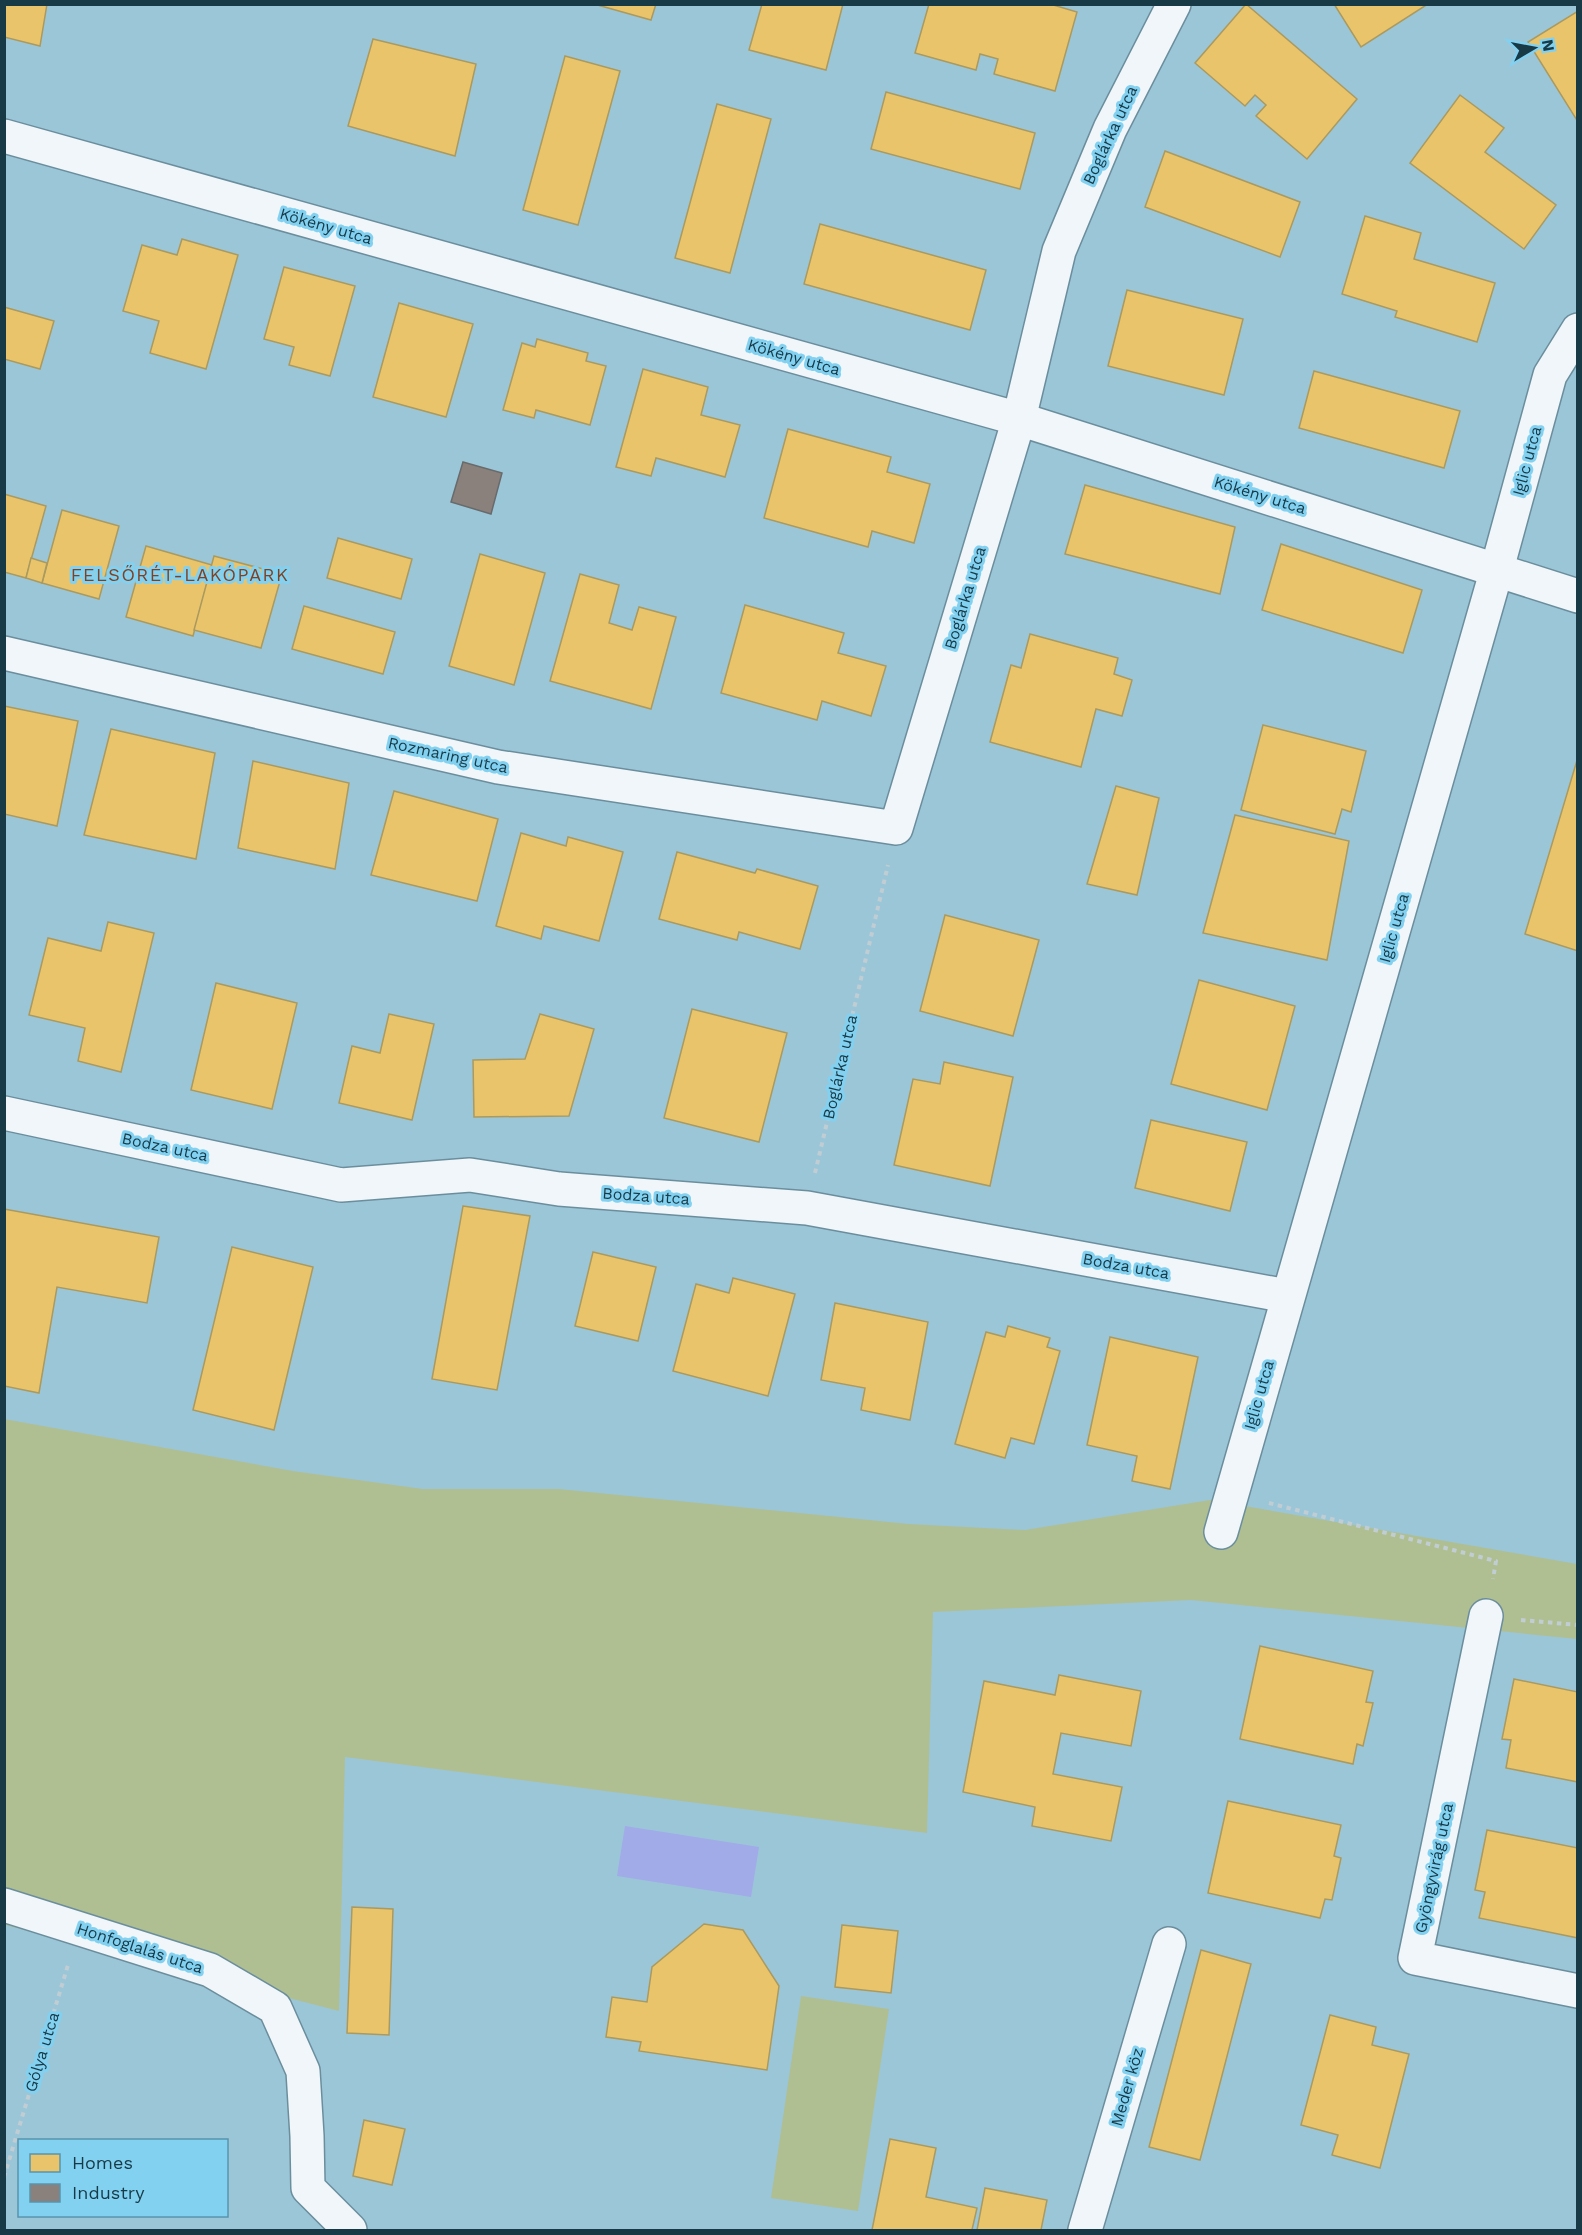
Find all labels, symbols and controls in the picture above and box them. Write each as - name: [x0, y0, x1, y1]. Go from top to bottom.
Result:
- north arrow: [1504, 18, 1564, 78]
- text: N: [1538, 38, 1559, 53]
- street label: Boglárka utca: [1079, 83, 1141, 187]
- street label: Kökény utca: [278, 204, 374, 248]
- street label: Kökény utca: [746, 335, 842, 379]
- street label: Iglic utca: [1509, 424, 1545, 498]
- street label: Kökény utca: [1212, 472, 1308, 518]
- street label: Boglárka utca: [940, 544, 990, 652]
- district label: FELSŐRÉT-LAKÓPARK: [71, 564, 289, 585]
- street label: Rozmaring utca: [386, 733, 510, 777]
- street label: Iglic utca: [1375, 891, 1413, 965]
- street label: Boglárka utca: [819, 1013, 861, 1121]
- street label: Bodza utca: [120, 1129, 210, 1165]
- street label: Bodza utca: [602, 1183, 690, 1209]
- street label: Bodza utca: [1081, 1249, 1171, 1283]
- street label: Iglic utca: [1240, 1358, 1278, 1432]
- street label: Gyöngyvirág utca: [1411, 1801, 1457, 1935]
- street label: Honfoglalás utca: [74, 1919, 206, 1977]
- street label: Gólya utca: [21, 2010, 63, 2094]
- street label: Meder köz: [1107, 2046, 1147, 2128]
- legend: [18, 2139, 228, 2217]
- text: Homes: [72, 2152, 133, 2173]
- text: Industry: [72, 2182, 145, 2203]

